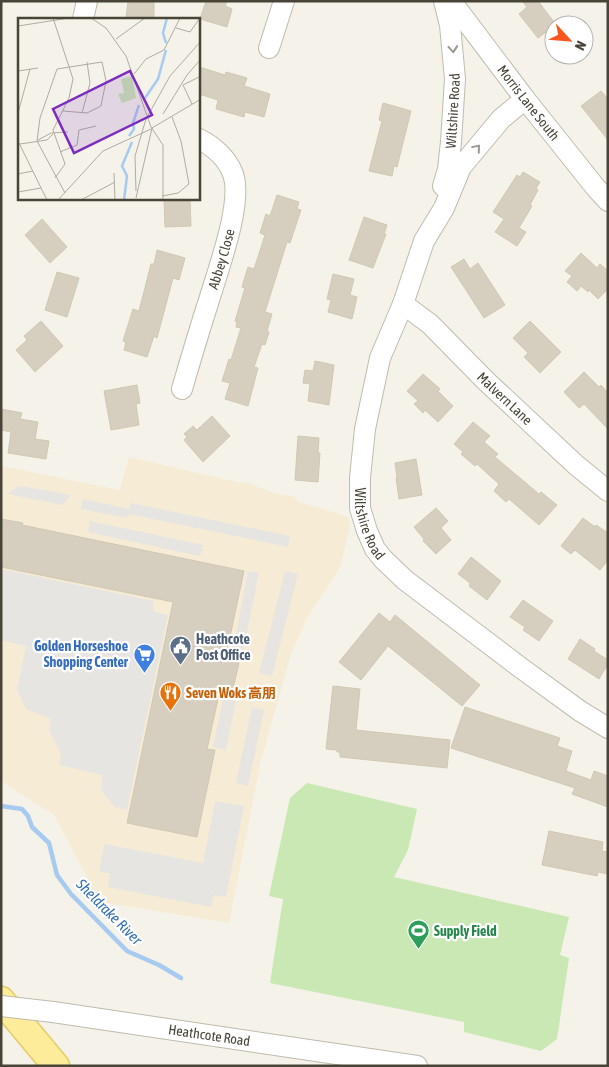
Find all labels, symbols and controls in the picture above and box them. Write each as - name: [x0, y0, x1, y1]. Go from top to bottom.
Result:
- north arrow: [544, 15, 594, 65]
- inset map: [18, 18, 200, 200]
- text: N: [572, 38, 590, 53]
- one-way arrow: [447, 45, 458, 53]
- street label: Morris Lane South: [494, 62, 563, 144]
- street label: Wiltshire Road: [442, 73, 463, 149]
- one-way arrow: [472, 144, 481, 153]
- street label: Abbey Close: [205, 227, 238, 291]
- street label: Malvern Lane: [474, 369, 535, 428]
- street label: Wiltshire Road: [352, 488, 388, 563]
- place label: Heathcote Post Office: [196, 631, 251, 663]
- public building icon: Heathcote Post Office: [168, 635, 192, 666]
- place label: Golden Horseshoe Shopping Center: [34, 638, 129, 670]
- supermarket icon: Golden Horseshoe Shopping Center: [132, 642, 156, 673]
- restaurant icon: Seven Woks 高朋: [158, 681, 182, 712]
- place label: Seven Woks 高朋: [186, 685, 276, 701]
- water label: Sheldrake River: [72, 875, 146, 948]
- sports icon: Supply Field: [406, 919, 430, 950]
- place label: Supply Field: [434, 923, 497, 939]
- street label: Heathcote Road: [167, 1021, 251, 1049]

